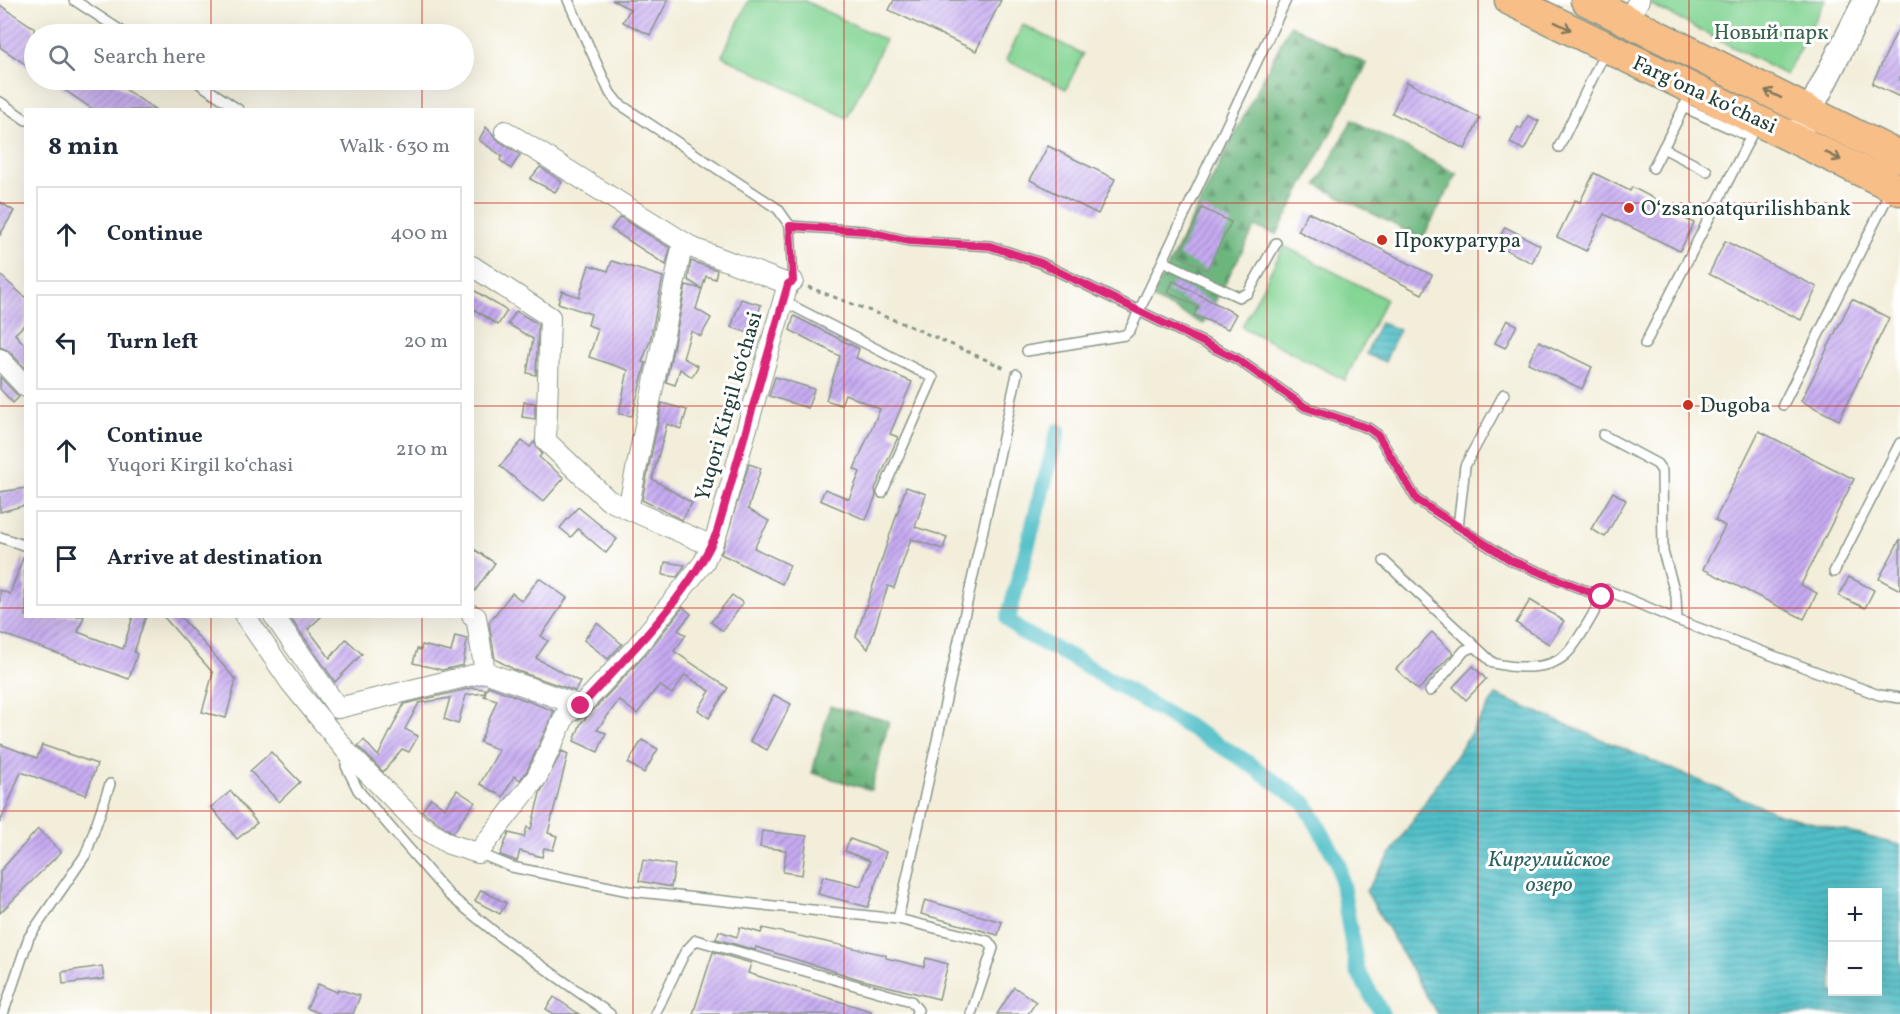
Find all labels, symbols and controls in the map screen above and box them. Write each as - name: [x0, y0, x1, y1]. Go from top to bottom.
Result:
- park label: Новый парк: [1714, 19, 1828, 48]
- one-way arrow: [1554, 20, 1572, 32]
- search box: [24, 24, 474, 90]
- icon: search: [45, 41, 78, 74]
- text: Search here: [93, 42, 206, 73]
- street label: Fargʻona koʻchasi: [1628, 49, 1781, 141]
- one-way arrow: [1764, 87, 1782, 99]
- text: 8 min: [48, 129, 119, 165]
- text: Walk · 630 m: [339, 133, 450, 161]
- one-way arrow: [1824, 150, 1841, 162]
- place label: Oʻzsanoatqurilishbank: [1641, 195, 1851, 224]
- marker: Oʻzsanoatqurilishbank: [1622, 201, 1636, 215]
- icon: ahead: [50, 218, 83, 251]
- text: Continue: [107, 219, 203, 250]
- text: 400 m: [390, 220, 448, 248]
- place label: Прокуратура: [1394, 227, 1521, 256]
- marker: Прокуратура: [1375, 233, 1389, 247]
- street label: Yuqori Kirgil koʻchasi: [689, 308, 770, 504]
- icon: left: [50, 326, 83, 359]
- text: Turn left: [107, 327, 198, 358]
- text: 20 m: [404, 328, 448, 356]
- place label: Dugoba: [1700, 392, 1771, 421]
- marker: Dugoba: [1681, 398, 1695, 412]
- text: Continue: [107, 421, 203, 452]
- icon: ahead: [50, 434, 83, 467]
- text: 210 m: [396, 436, 448, 464]
- text: Yuqori Kirgil koʻchasi: [107, 452, 293, 480]
- icon: arrive: [50, 542, 83, 575]
- text: Arrive at destination: [107, 543, 323, 574]
- route start: [1588, 583, 1614, 609]
- route end: [567, 692, 593, 718]
- water label: Киргулийское озеро: [1488, 845, 1610, 901]
- map controls: [1828, 888, 1882, 996]
- button: +: [1828, 888, 1882, 942]
- button: −: [1828, 942, 1882, 996]

